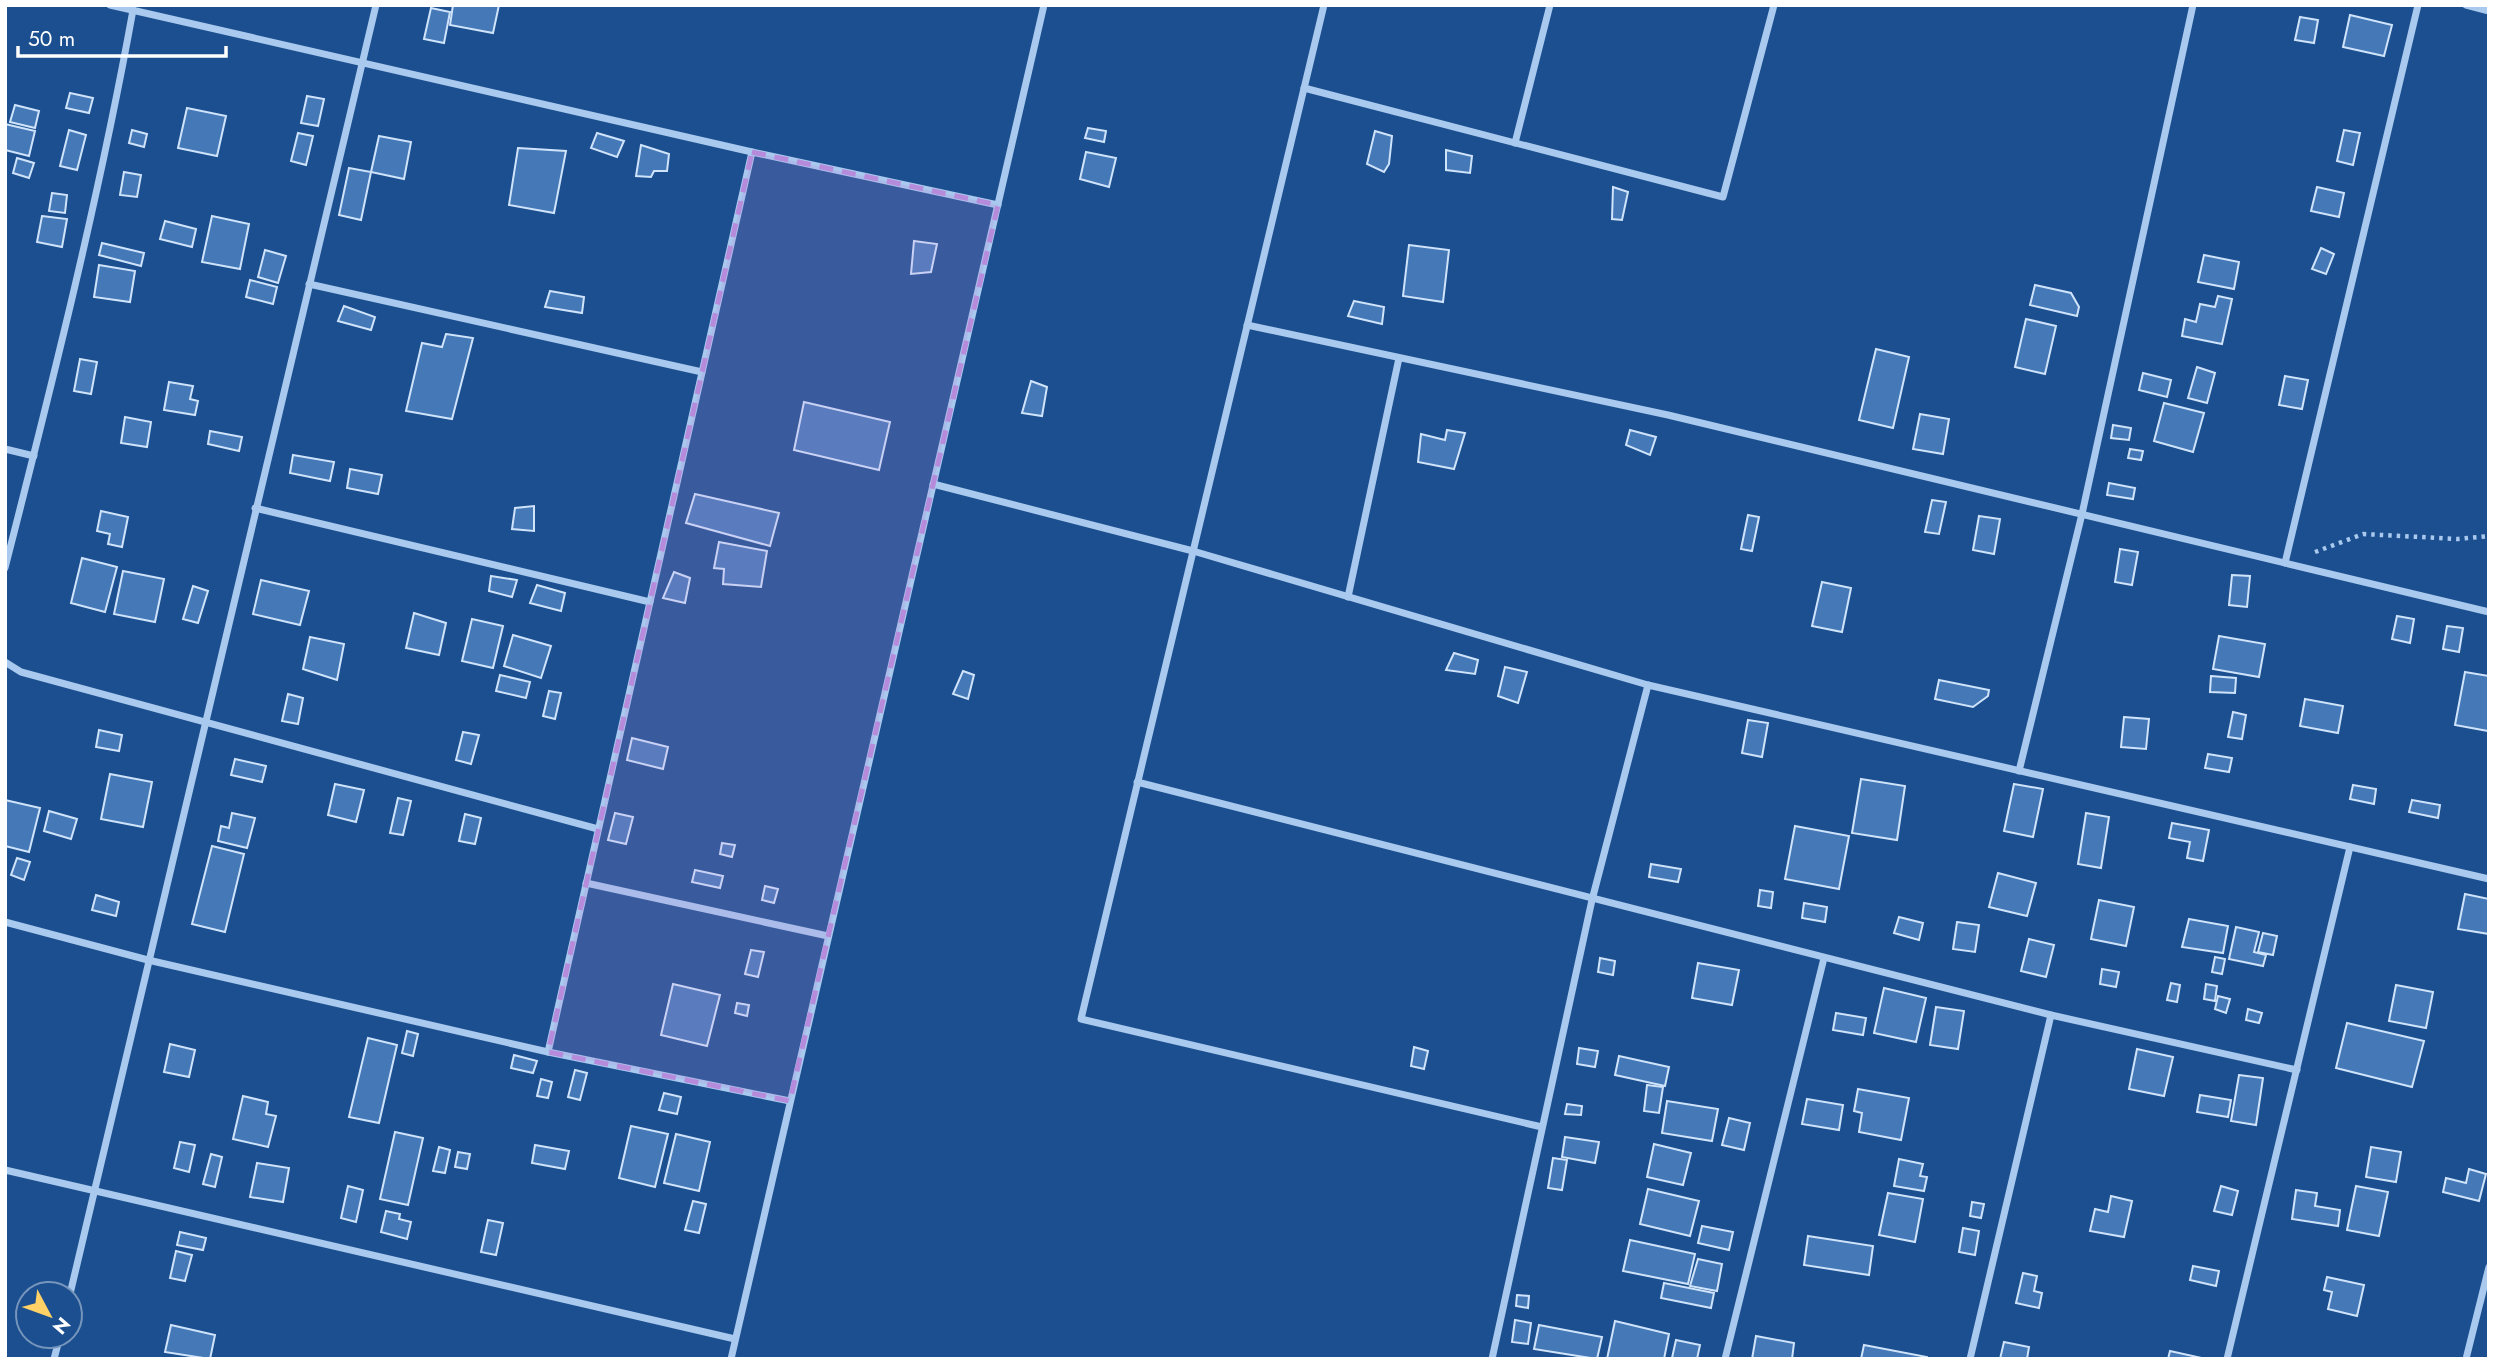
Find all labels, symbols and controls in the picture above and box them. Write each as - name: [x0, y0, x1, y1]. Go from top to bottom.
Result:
- scale bar: [18, 14, 226, 58]
- text: 50 m: [28, 24, 75, 54]
- north arrow: [14, 1280, 84, 1350]
- text: N: [46, 1311, 77, 1340]

